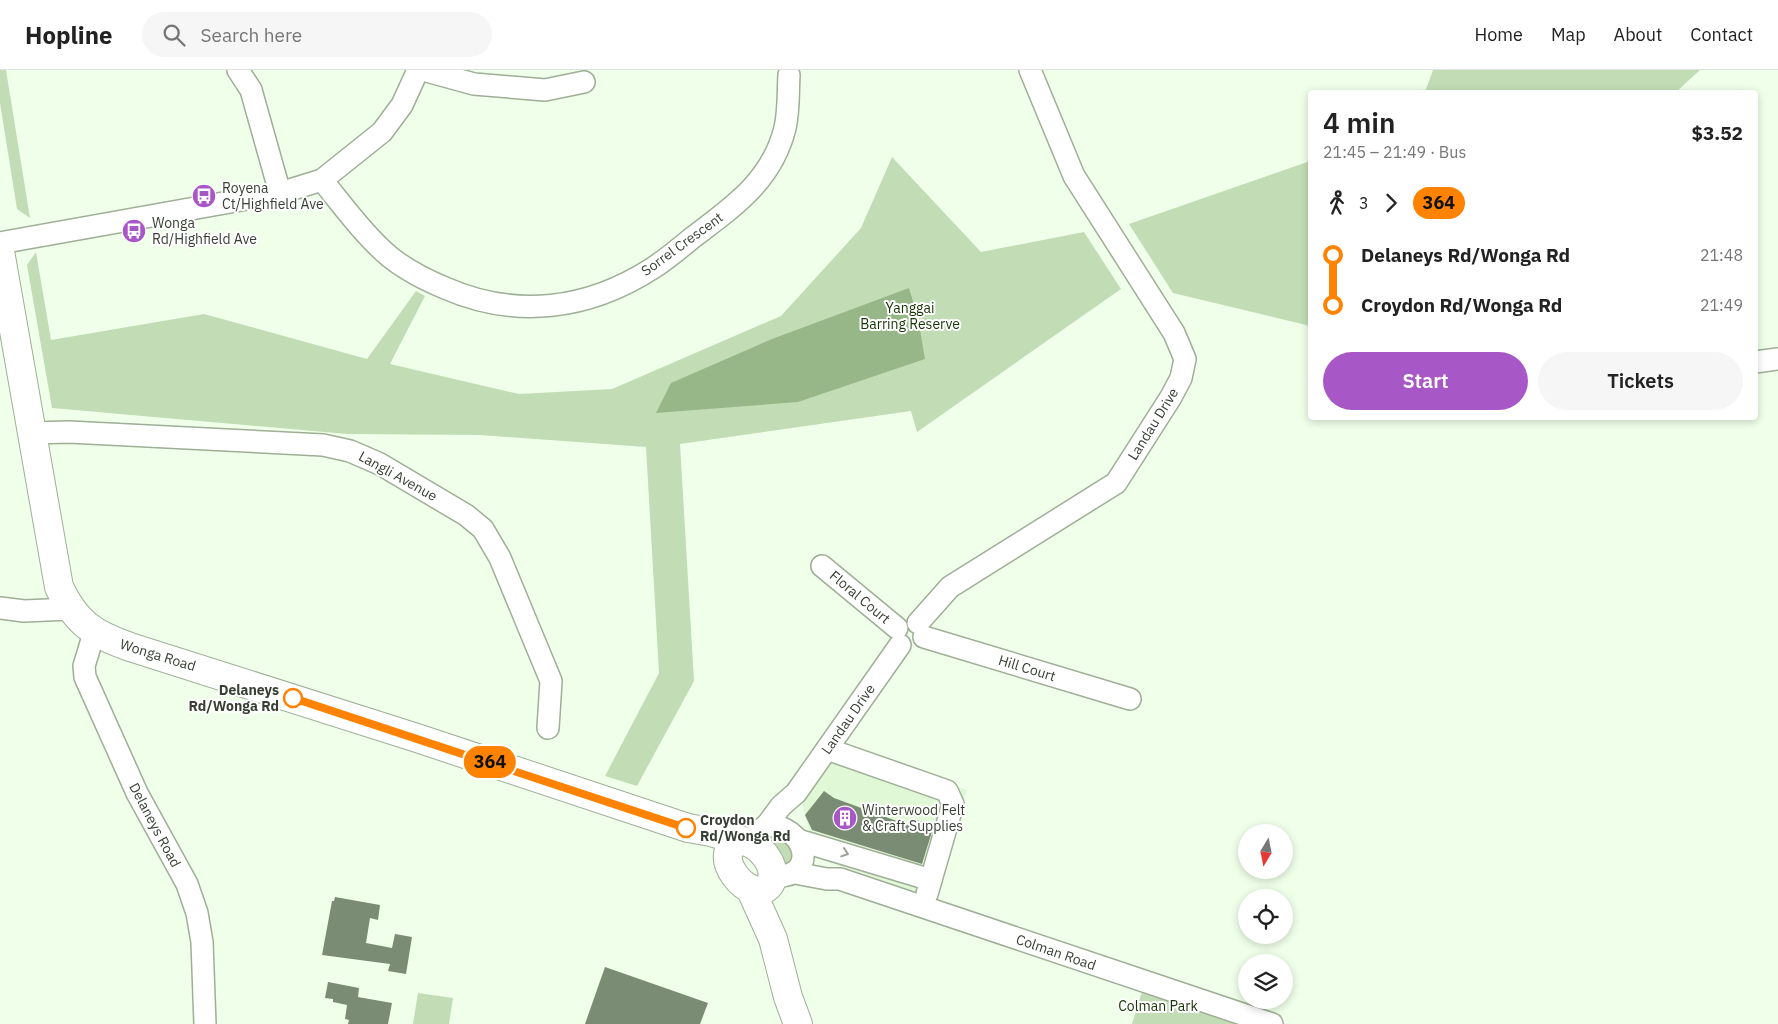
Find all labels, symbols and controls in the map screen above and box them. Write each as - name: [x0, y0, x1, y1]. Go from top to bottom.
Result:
- search box: [142, 12, 492, 57]
- text: Hopline: [25, 19, 112, 51]
- icon: search: [160, 21, 188, 49]
- text: Search here: [200, 23, 302, 47]
- text: Home: [1475, 23, 1523, 46]
- text: Map: [1551, 23, 1586, 46]
- text: About: [1614, 23, 1662, 46]
- text: Contact: [1690, 23, 1753, 46]
- text: 4 min: [1323, 104, 1395, 141]
- text: $3.52: [1691, 121, 1743, 145]
- text: 21:45 – 21:49 · Bus: [1323, 142, 1466, 162]
- place label: Royena Ct/Highfield Ave: [222, 179, 324, 213]
- bus stop icon: Royena Ct/Highfield Ave: [191, 183, 217, 209]
- icon: walk: [1323, 189, 1351, 217]
- icon: forward: [1377, 189, 1405, 217]
- text: 364: [1423, 191, 1455, 214]
- text: 3: [1359, 193, 1369, 213]
- street label: Sorrel Crescent: [638, 208, 726, 280]
- place label: Wonga Rd/Highfield Ave: [152, 214, 257, 248]
- bus stop icon: Wonga Rd/Highfield Ave: [121, 218, 147, 244]
- text: Delaneys Rd/Wonga Rd: [1361, 243, 1570, 267]
- text: 21:48: [1700, 245, 1743, 265]
- text: Croydon Rd/Wonga Rd: [1361, 293, 1562, 317]
- text: 21:49: [1700, 295, 1743, 315]
- park label: Yanggai Barring Reserve: [860, 299, 960, 333]
- button: Start: [1323, 352, 1528, 410]
- button: Tickets: [1538, 352, 1743, 410]
- street label: Landau Drive: [1124, 384, 1182, 463]
- street label: Langli Avenue: [356, 447, 441, 505]
- street label: Floral Court: [826, 566, 894, 628]
- street label: Wonga Road: [118, 635, 198, 675]
- street label: Hill Court: [996, 651, 1058, 685]
- street label: Landau Drive: [817, 680, 879, 758]
- place label: Delaneys Rd/Wonga Rd: [189, 681, 279, 715]
- marker: Delaneys Rd/Wonga Rd: [283, 688, 303, 708]
- line badge: 364: [461, 746, 519, 778]
- text: 364: [474, 750, 506, 773]
- street label: Delaneys Road: [125, 780, 185, 870]
- place label: Winterwood Felt & Craft Supplies: [862, 801, 965, 835]
- building icon: Winterwood Felt & Craft Supplies: [832, 805, 858, 831]
- place label: Croydon Rd/Wonga Rd: [700, 811, 790, 845]
- marker: Croydon Rd/Wonga Rd: [676, 818, 696, 838]
- north arrow: [1238, 824, 1292, 879]
- map controls: [1238, 824, 1293, 1009]
- one-way arrow: [841, 847, 849, 857]
- button: locate: [1238, 889, 1293, 944]
- street label: Colman Road: [1014, 930, 1098, 974]
- button: layers: [1238, 954, 1293, 1009]
- park label: Colman Park: [1118, 997, 1198, 1015]

